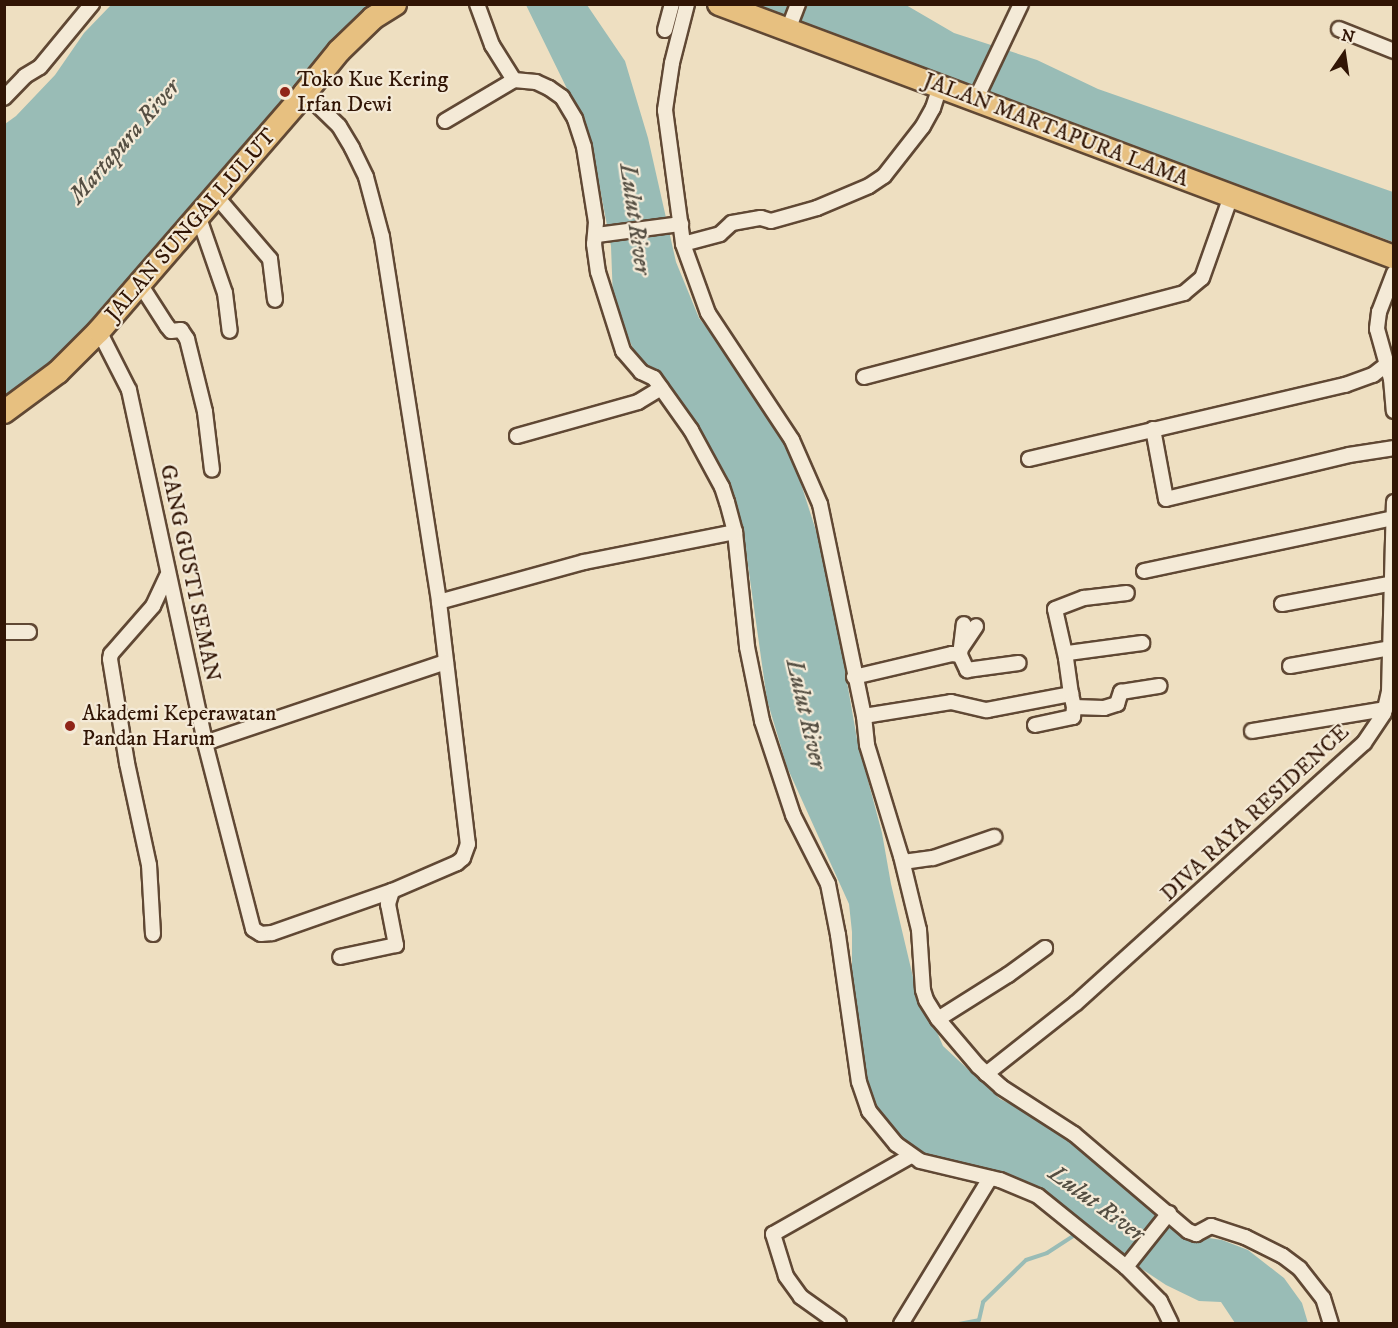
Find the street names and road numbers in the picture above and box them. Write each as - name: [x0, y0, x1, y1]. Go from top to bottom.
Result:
- street label: JALAN MARTAPURA LAMA: [920, 67, 1192, 193]
- street label: JALAN SUNGAI LULUT: [100, 123, 282, 327]
- street label: GANG GUSTI SEMAN: [154, 462, 226, 684]
- street label: DIVA RAYA RESIDENCE: [1155, 719, 1355, 907]

